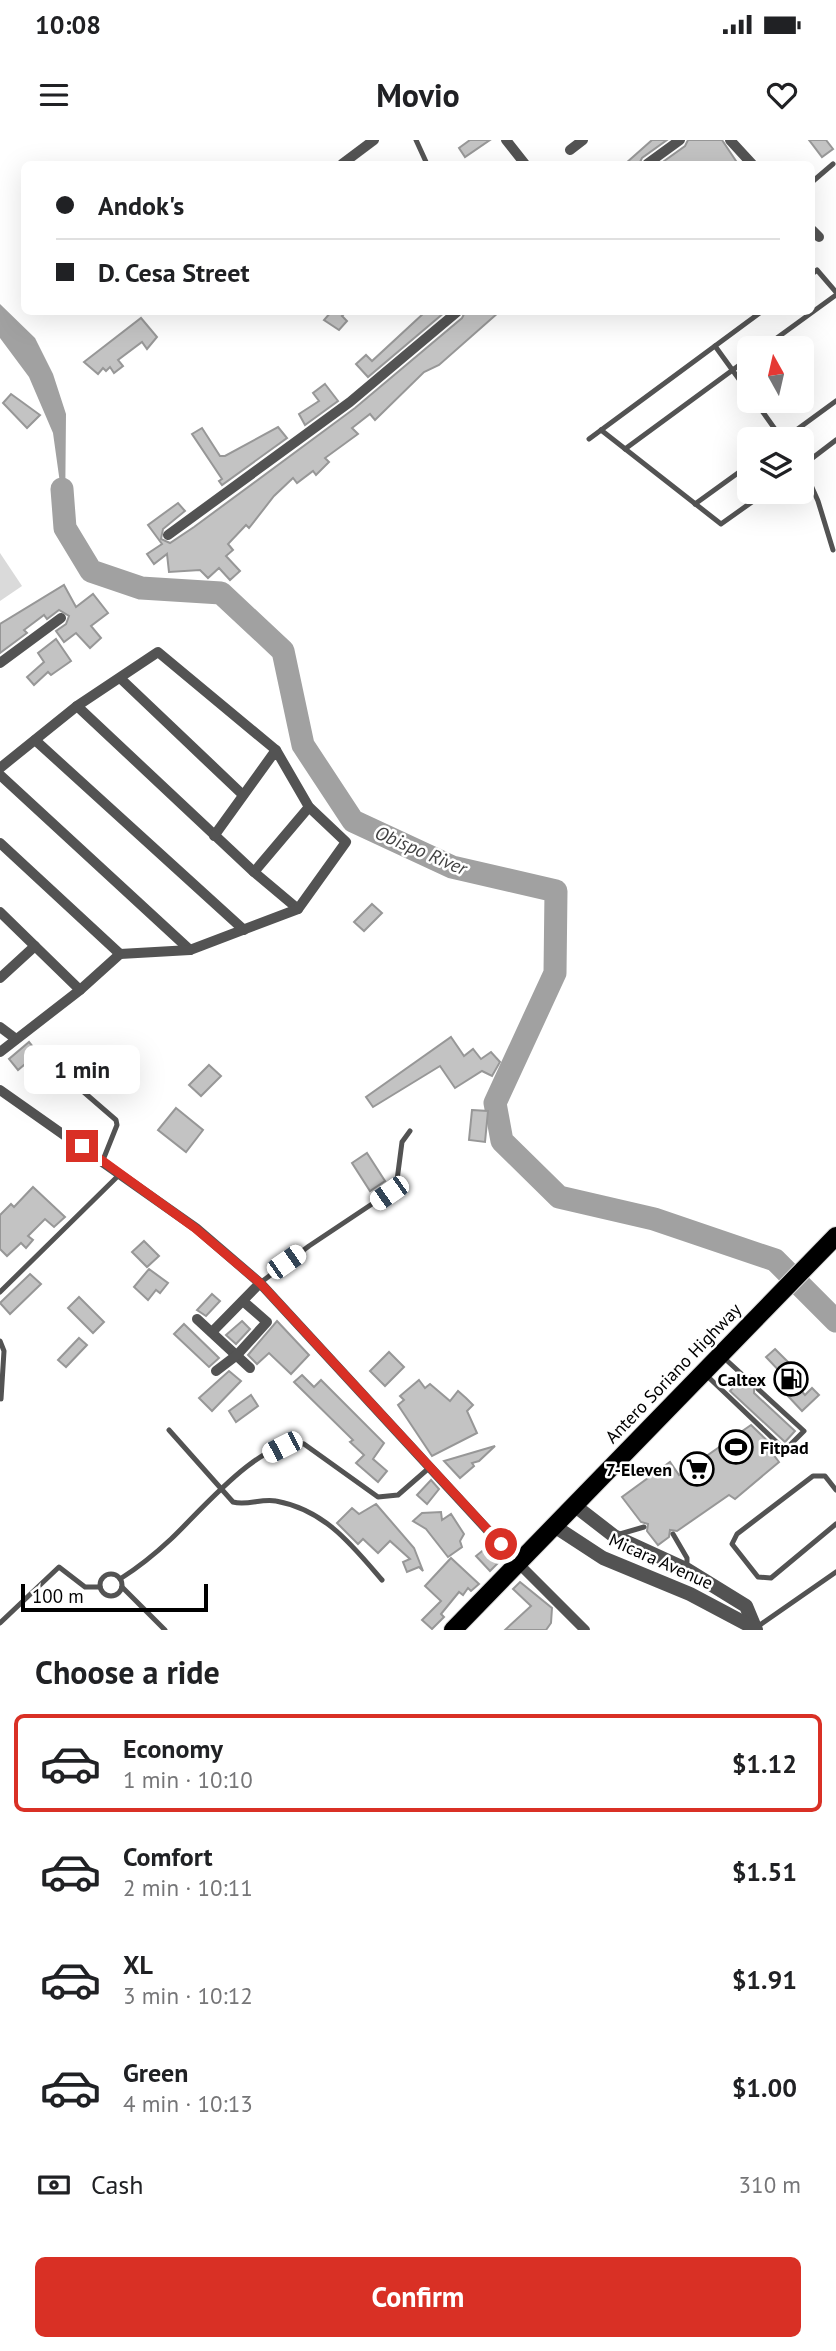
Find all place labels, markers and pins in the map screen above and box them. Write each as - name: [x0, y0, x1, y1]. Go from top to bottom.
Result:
- fuel station icon: Caltex: [772, 1360, 810, 1398]
- place label: Caltex: [718, 1368, 767, 1391]
- sports icon: Fitpad: [717, 1428, 755, 1466]
- place label: Fitpad: [760, 1436, 809, 1459]
- supermarket icon: 7-Eleven: [678, 1450, 716, 1488]
- place label: 7-Eleven: [605, 1458, 672, 1481]

